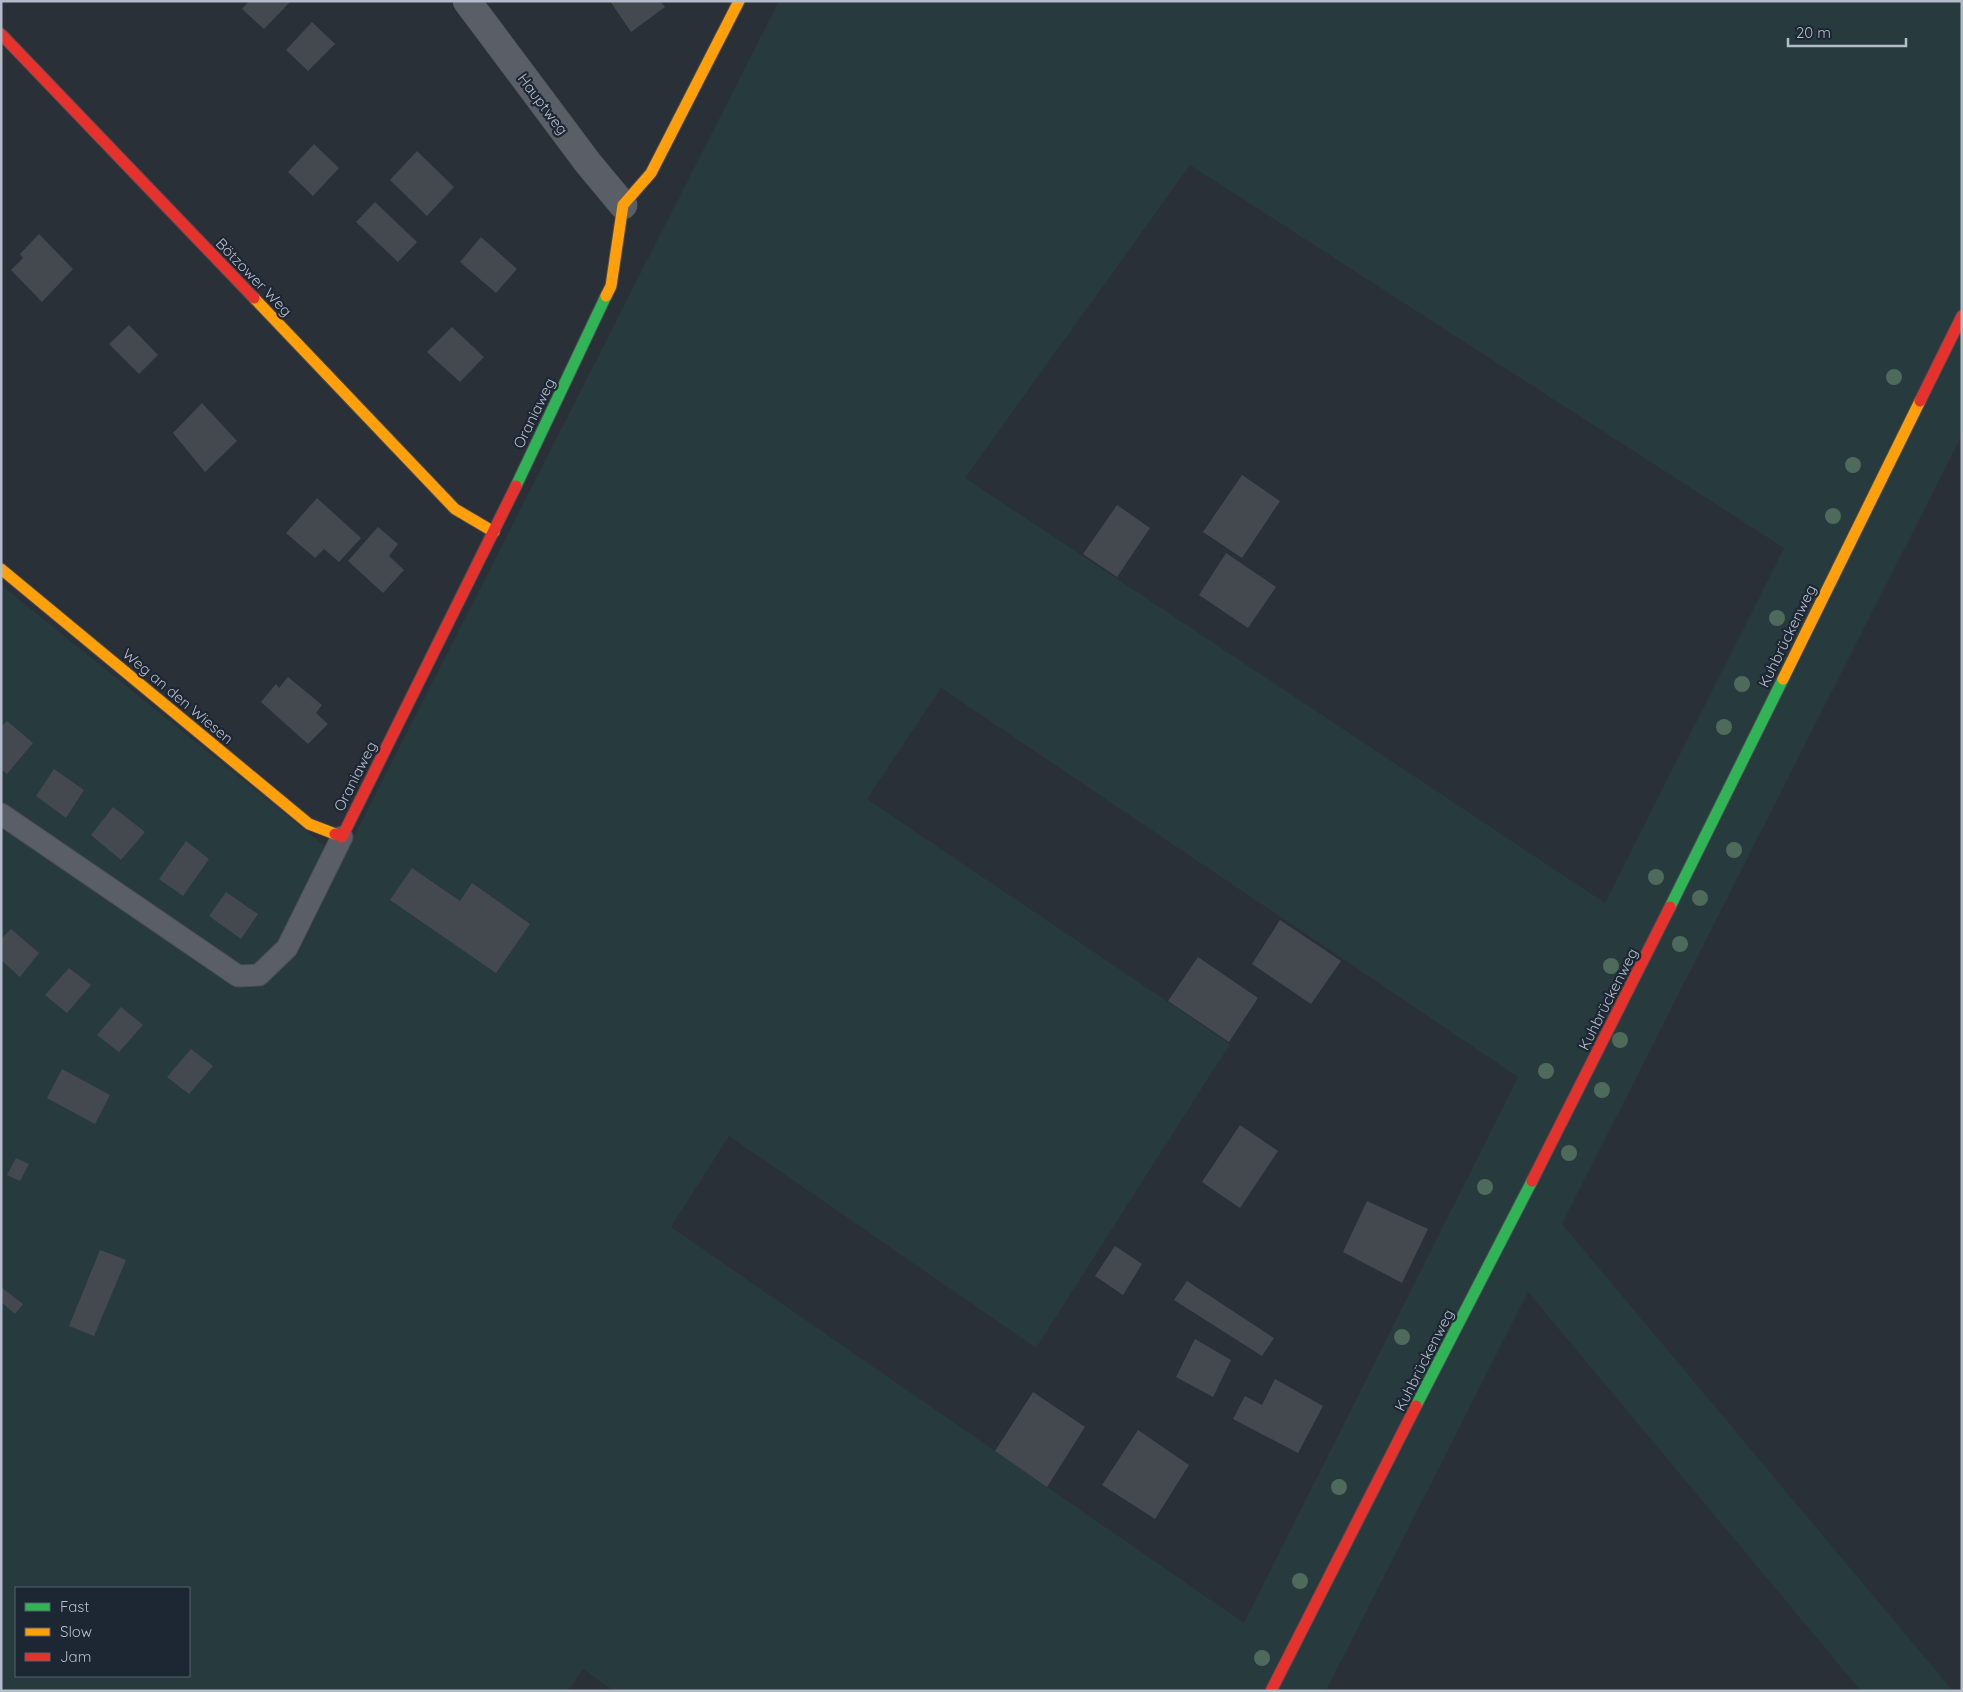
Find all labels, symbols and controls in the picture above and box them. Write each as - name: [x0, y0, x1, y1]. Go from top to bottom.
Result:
- scale bar: [1788, 15, 1906, 47]
- text: 20 m: [1796, 23, 1831, 42]
- street label: Hauptweg: [514, 69, 572, 139]
- street label: Bötzower Weg: [212, 234, 296, 320]
- street label: Oraniaweg: [509, 375, 559, 451]
- street label: Kuhbrückenweg: [1754, 581, 1820, 691]
- street label: Weg an den Wiesen: [119, 644, 237, 748]
- street label: Oraniaweg: [329, 738, 381, 814]
- street label: Kuhbrückenweg: [1574, 945, 1642, 1053]
- street label: Kuhbrückenweg: [1390, 1306, 1458, 1414]
- legend: [15, 1587, 190, 1677]
- text: Fast: [60, 1597, 89, 1616]
- text: Slow: [60, 1622, 92, 1641]
- text: Jam: [60, 1647, 91, 1666]

